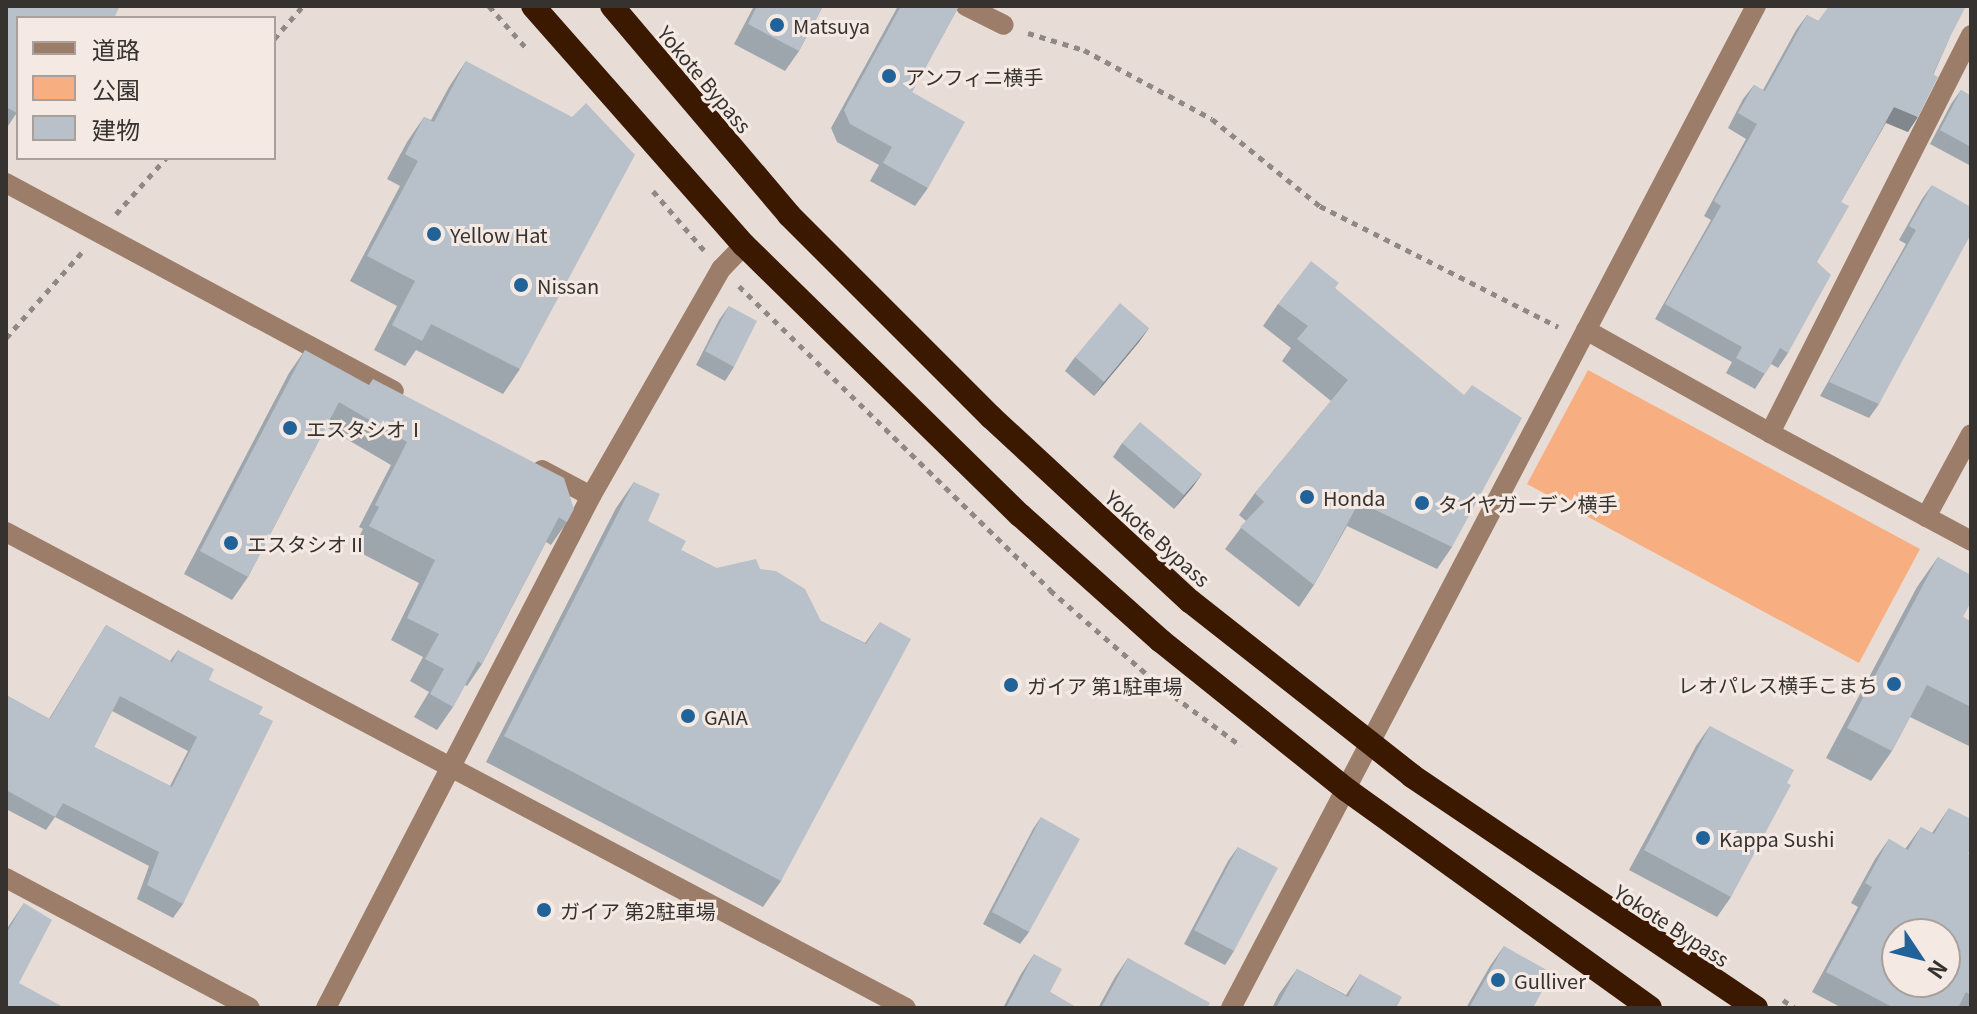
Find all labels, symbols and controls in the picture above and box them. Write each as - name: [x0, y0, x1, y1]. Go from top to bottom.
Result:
- place label: Matsuya: [793, 13, 870, 37]
- legend: [16, 16, 276, 160]
- marker: Matsuya: [768, 16, 786, 34]
- street label: Yokote Bypass: [653, 21, 757, 137]
- text: 道路: [92, 31, 140, 66]
- place label: アンフィニ横手: [905, 64, 1045, 88]
- marker: アンフィニ横手: [880, 67, 898, 85]
- text: 公園: [92, 71, 140, 106]
- text: 建物: [92, 111, 140, 146]
- place label: Yellow Hat: [450, 222, 548, 246]
- marker: Yellow Hat: [425, 225, 443, 243]
- place label: Nissan: [537, 273, 599, 297]
- marker: Nissan: [512, 276, 530, 294]
- place label: エスタシオⅠ: [306, 416, 426, 440]
- marker: エスタシオⅠ: [281, 419, 299, 437]
- street label: Yokote Bypass: [1101, 485, 1215, 591]
- place label: Honda: [1323, 485, 1386, 509]
- marker: Honda: [1298, 488, 1316, 506]
- place label: タイヤガーデン横手: [1438, 491, 1618, 515]
- marker: タイヤガーデン横手: [1413, 494, 1431, 512]
- place label: エスタシオⅡ: [247, 531, 367, 555]
- marker: エスタシオⅡ: [222, 534, 240, 552]
- place label: レオパレス横手こまち: [1678, 672, 1878, 696]
- place label: ガイア 第1駐車場: [1027, 673, 1183, 697]
- marker: レオパレス横手こまち: [1885, 675, 1903, 693]
- marker: ガイア 第1駐車場: [1002, 676, 1020, 694]
- place label: GAIA: [704, 704, 748, 728]
- marker: GAIA: [679, 707, 697, 725]
- place label: Kappa Sushi: [1719, 826, 1834, 850]
- marker: Kappa Sushi: [1694, 829, 1712, 847]
- street label: Yokote Bypass: [1610, 879, 1734, 971]
- place label: ガイア 第2駐車場: [560, 898, 716, 922]
- marker: ガイア 第2駐車場: [535, 901, 553, 919]
- north arrow: [1881, 918, 1961, 998]
- text: N: [1921, 955, 1957, 987]
- place label: Gulliver: [1514, 968, 1586, 992]
- marker: Gulliver: [1489, 971, 1507, 989]

